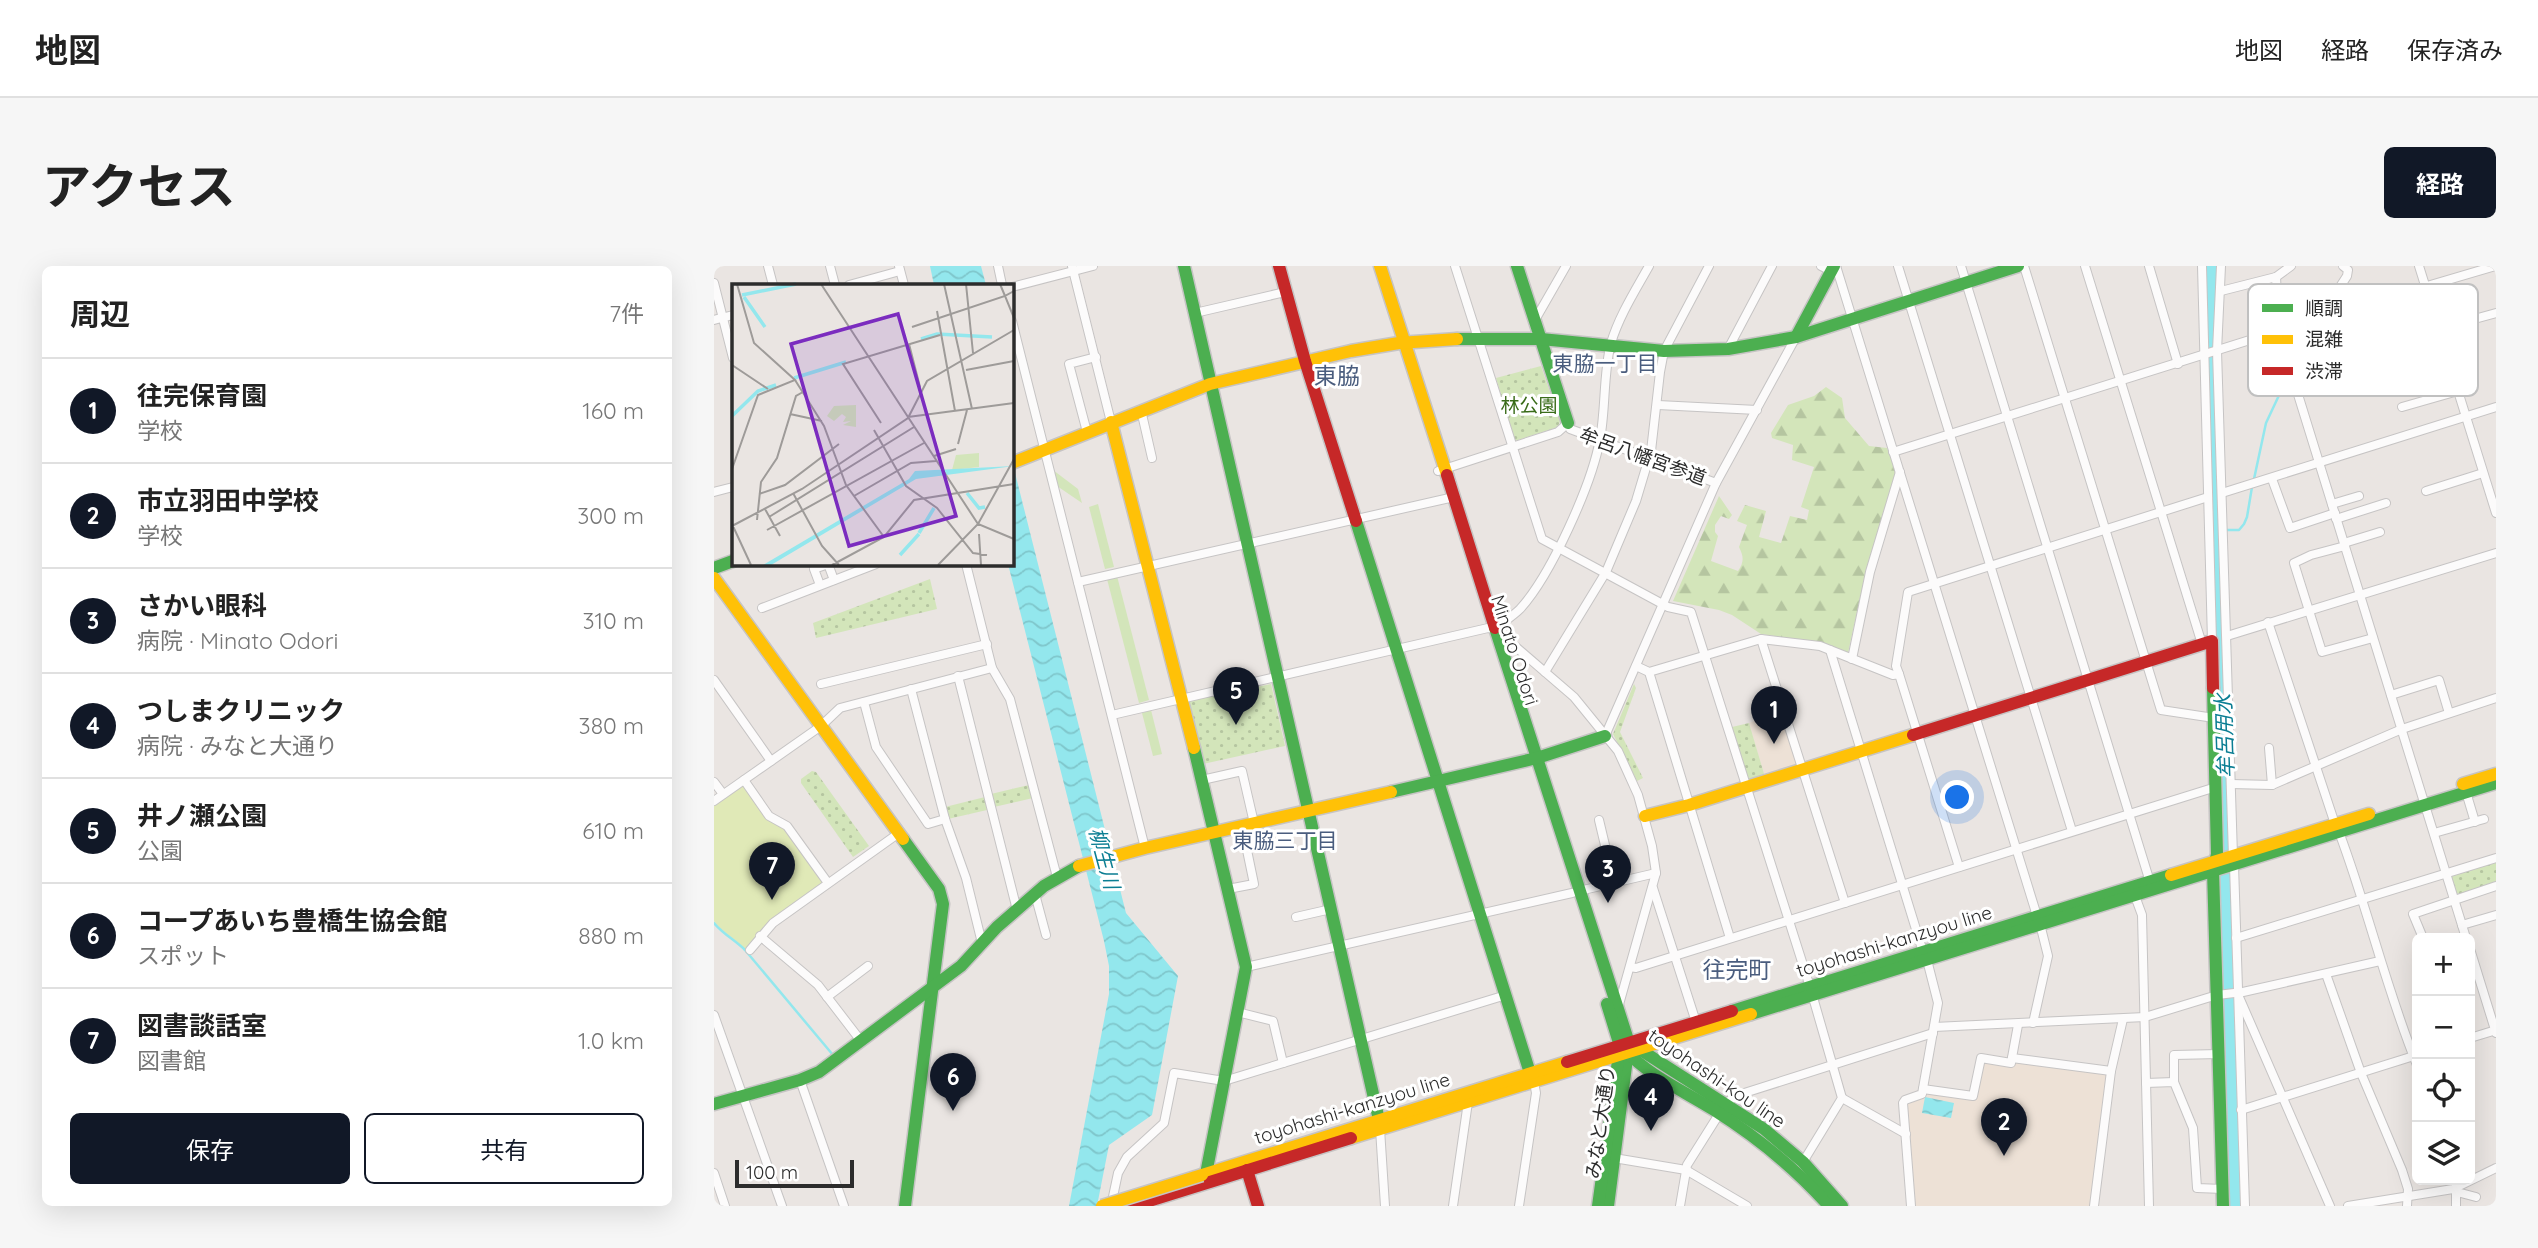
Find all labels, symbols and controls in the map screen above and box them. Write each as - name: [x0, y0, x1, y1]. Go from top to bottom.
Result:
- text: 地図: [35, 29, 101, 70]
- text: 地図: [2235, 35, 2283, 65]
- text: 経路: [2321, 35, 2369, 65]
- text: 保存済み: [2407, 35, 2503, 65]
- button: 経路: [2384, 147, 2496, 218]
- text: アクセス: [42, 155, 236, 216]
- inset map: [732, 284, 1013, 565]
- legend: [2248, 284, 2478, 396]
- text: 周辺: [70, 295, 130, 333]
- text: 順調: [2305, 296, 2343, 320]
- text: 7件: [609, 299, 644, 328]
- text: 混雑: [2305, 327, 2343, 351]
- district label: 東脇一丁目: [1553, 350, 1658, 376]
- text: 渋滞: [2305, 359, 2343, 383]
- district label: 東脇: [1314, 361, 1360, 390]
- text: 往完保育園: [137, 379, 267, 412]
- park label: 林公園: [1500, 393, 1558, 417]
- text: 1: [89, 396, 97, 425]
- text: 160 m: [582, 396, 644, 425]
- text: 学校: [137, 416, 183, 445]
- street label: 牟呂八幡宮参道: [1576, 422, 1710, 490]
- text: 市立羽田中学校: [137, 484, 319, 517]
- text: 2: [86, 501, 100, 530]
- text: 300 m: [577, 501, 644, 530]
- text: 学校: [137, 521, 183, 550]
- text: さかい眼科: [137, 589, 267, 622]
- street label: Minato Odori: [1486, 592, 1544, 708]
- text: 3: [87, 606, 99, 635]
- text: 310 m: [582, 606, 644, 635]
- text: 病院 · Minato Odori: [137, 626, 338, 655]
- pin: 5: [1213, 667, 1259, 725]
- pin: 1: [1751, 686, 1797, 744]
- water label: 牟呂用水: [2209, 692, 2238, 778]
- text: つしまクリニック: [137, 694, 345, 727]
- text: 4: [86, 711, 100, 740]
- text: 380 m: [579, 711, 644, 740]
- text: 病院 · みなと大通り: [137, 731, 338, 760]
- your location: [1940, 780, 1974, 814]
- text: 井ノ瀬公園: [137, 799, 267, 832]
- text: 5: [86, 816, 100, 845]
- text: 610 m: [582, 816, 644, 845]
- water label: 柳生川: [1084, 824, 1126, 894]
- district label: 東脇三丁目: [1233, 827, 1338, 853]
- text: 公園: [137, 836, 183, 865]
- pin: 7: [749, 842, 795, 900]
- pin: 3: [1585, 845, 1631, 903]
- street label: toyohashi-kanzyou line: [1793, 900, 1995, 982]
- text: コープあいち豊橋生協会館: [137, 904, 447, 937]
- text: 6: [87, 921, 99, 950]
- text: 880 m: [578, 921, 644, 950]
- map controls: [2412, 933, 2475, 1185]
- button: +: [2412, 933, 2475, 996]
- text: スポット: [137, 941, 229, 970]
- district label: 往完町: [1703, 955, 1772, 984]
- button: −: [2412, 996, 2475, 1059]
- text: 図書談話室: [137, 1009, 267, 1042]
- street label: toyohashi-kou line: [1644, 1023, 1790, 1133]
- text: 7: [87, 1026, 99, 1055]
- text: 1.0 km: [578, 1026, 644, 1055]
- text: 図書館: [137, 1046, 206, 1075]
- pin: 6: [930, 1053, 976, 1111]
- button: locate: [2412, 1059, 2475, 1122]
- street label: みなと大通り: [1580, 1064, 1620, 1180]
- street label: toyohashi-kanzyou line: [1251, 1067, 1453, 1149]
- pin: 4: [1628, 1073, 1674, 1131]
- pin: 2: [1981, 1098, 2027, 1156]
- button: 保存: [70, 1113, 350, 1184]
- button: 共有: [364, 1113, 644, 1184]
- button: layers: [2412, 1122, 2475, 1185]
- scale bar: [735, 1157, 854, 1189]
- text: 100 m: [746, 1160, 798, 1184]

